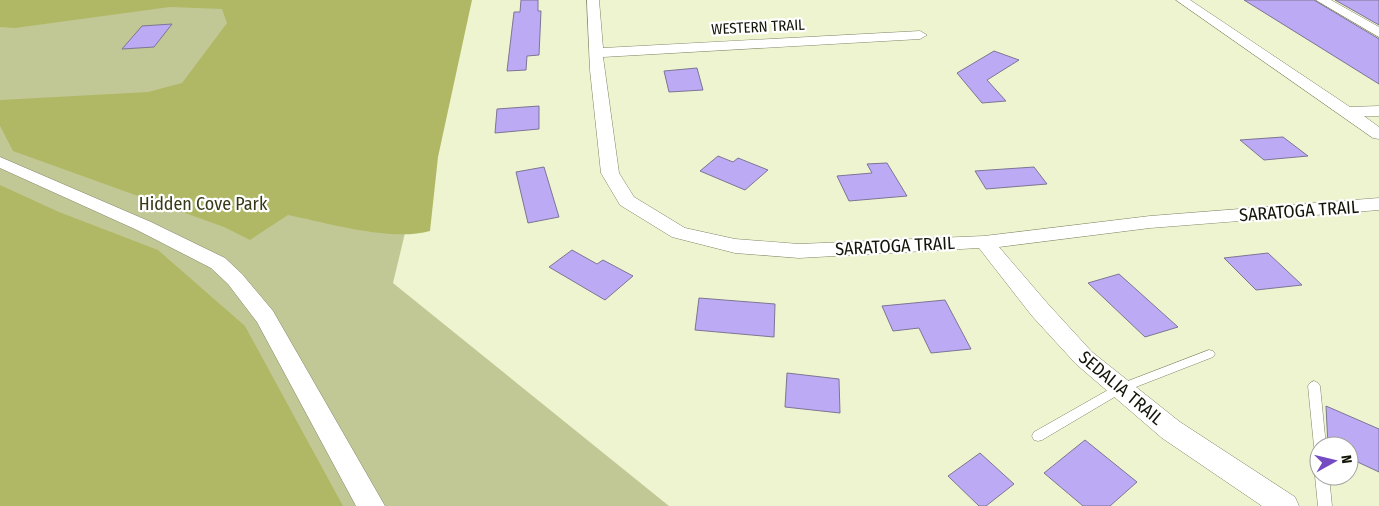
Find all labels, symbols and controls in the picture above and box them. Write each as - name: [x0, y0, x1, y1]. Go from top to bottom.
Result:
- street label: WESTERN TRAIL: [711, 16, 806, 38]
- park label: Hidden Cove Park: [139, 193, 268, 215]
- street label: SARATOGA TRAIL: [1238, 196, 1360, 226]
- street label: SARATOGA TRAIL: [834, 232, 956, 260]
- street label: SEDALIA TRAIL: [1074, 346, 1168, 430]
- north arrow: [1309, 436, 1359, 486]
- text: N: [1337, 454, 1355, 465]

